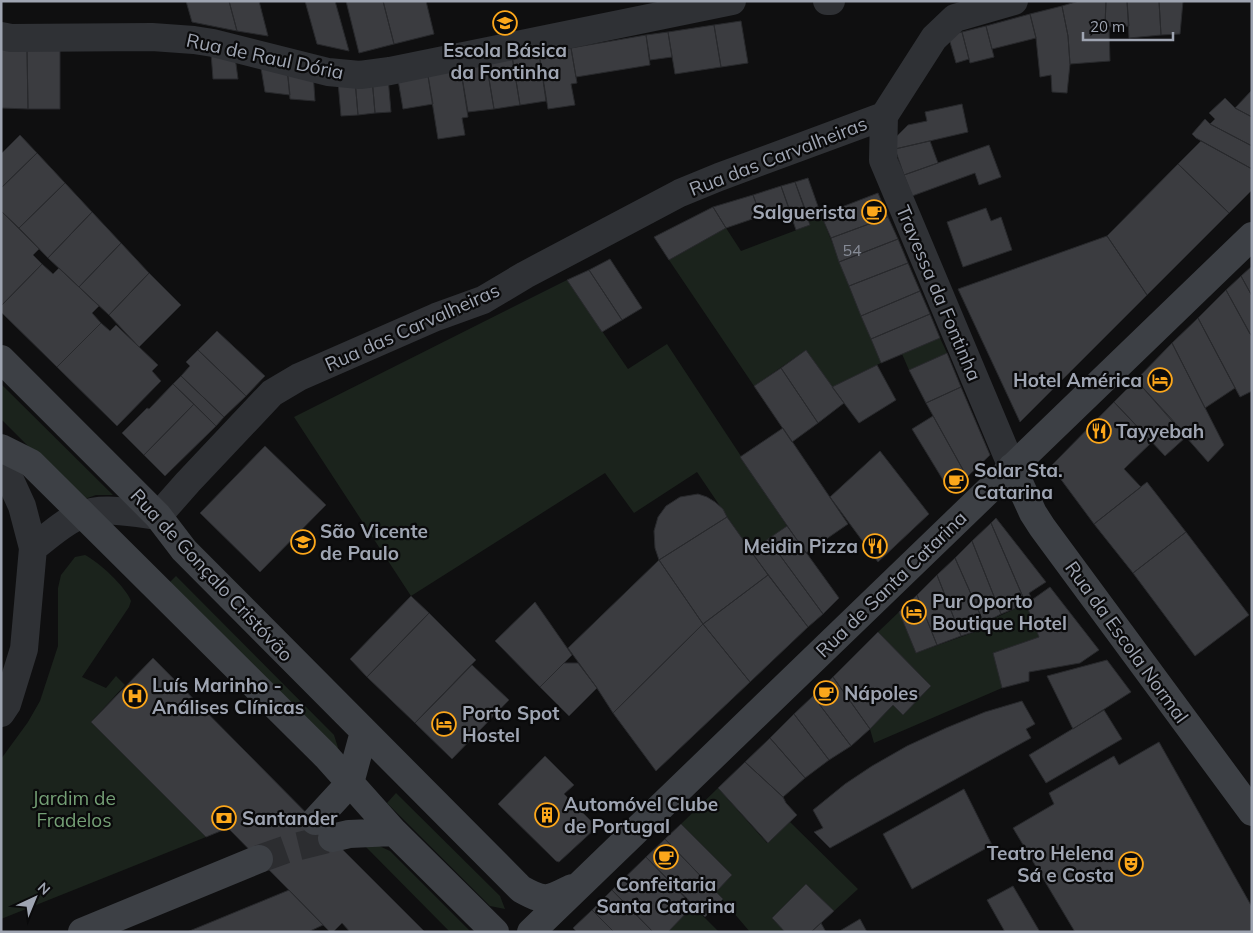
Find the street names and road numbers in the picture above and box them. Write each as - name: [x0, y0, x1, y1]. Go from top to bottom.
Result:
- street label: Rua de Raul Dória: [184, 28, 346, 84]
- street label: Rua das Carvalheiras: [686, 111, 870, 201]
- street label: Travessa da Fontinha: [891, 202, 987, 384]
- street label: Rua das Carvalheiras: [321, 278, 503, 376]
- street label: Rua de Gonçalo Cristóvão: [126, 484, 298, 666]
- street label: Rua de Santa Catarina: [810, 506, 972, 662]
- street label: Rua da Escola Normal: [1060, 556, 1194, 728]

